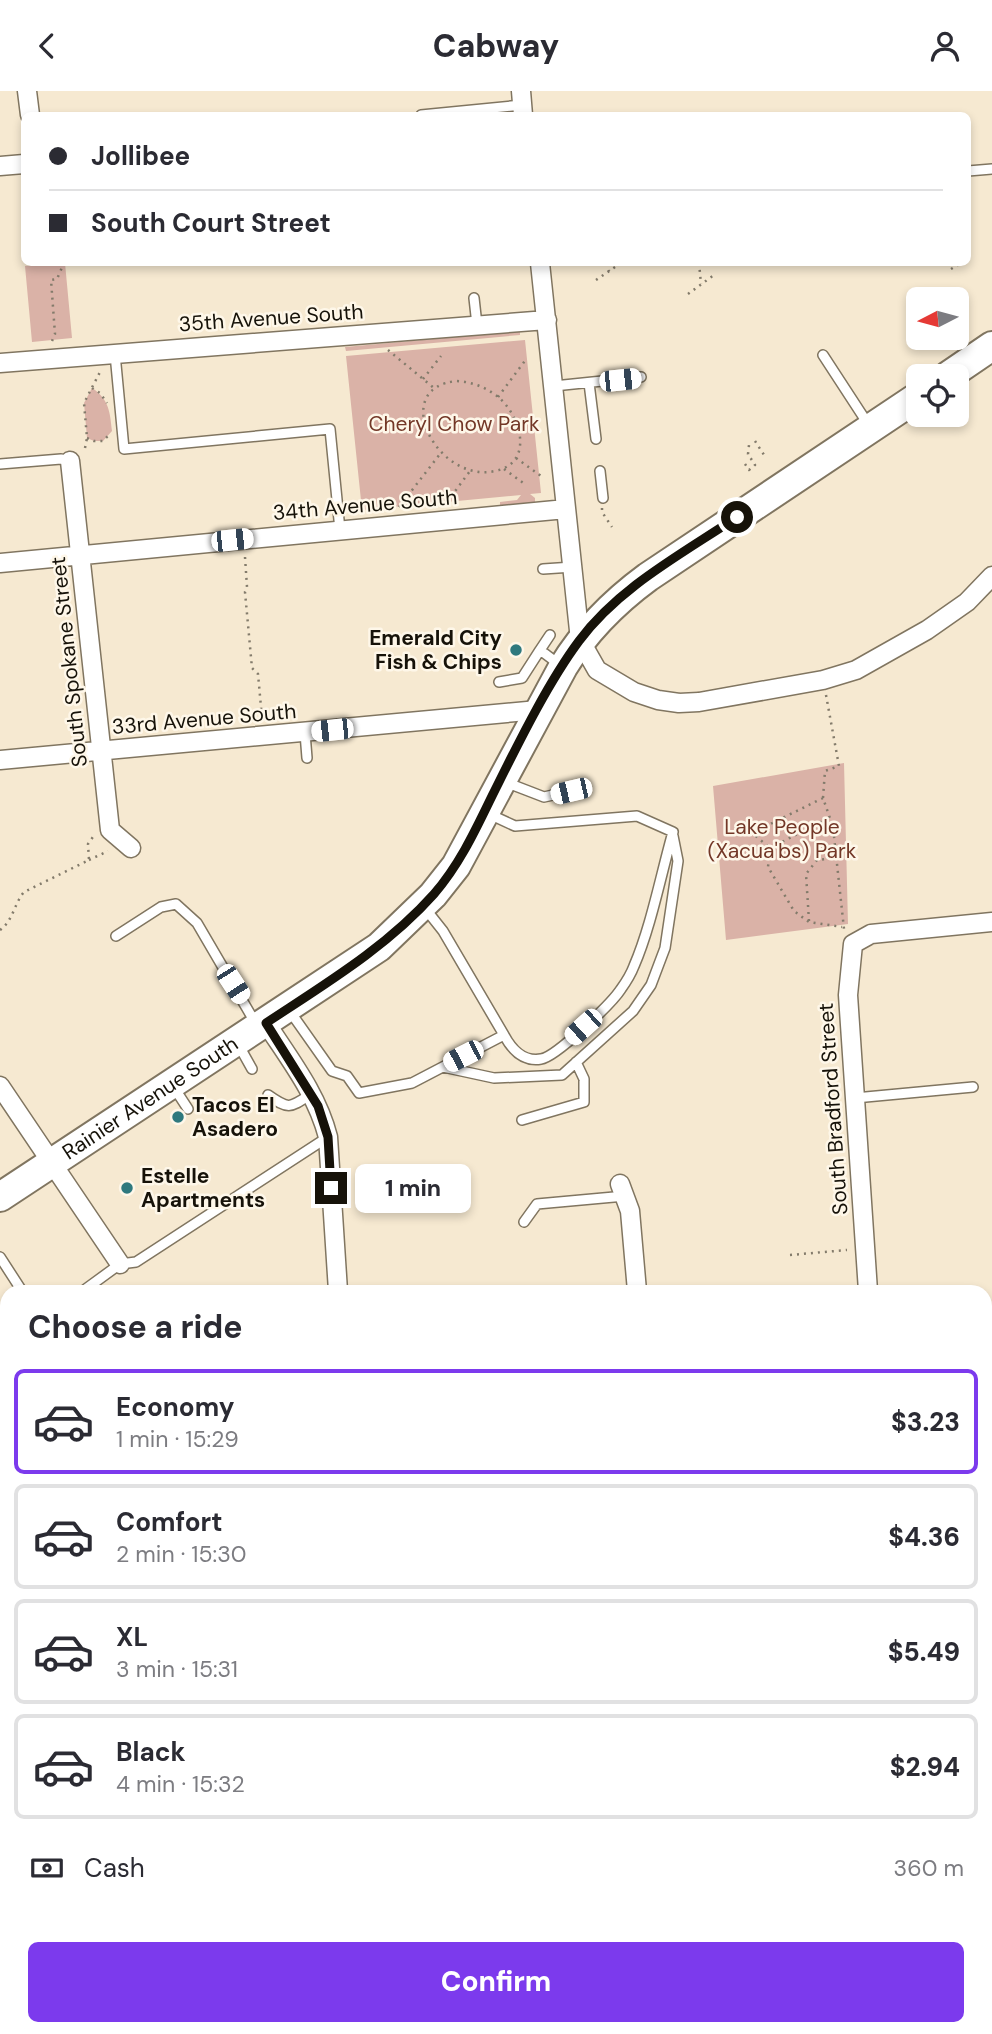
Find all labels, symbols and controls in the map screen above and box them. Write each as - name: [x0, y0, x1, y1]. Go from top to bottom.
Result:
- text: Cabway: [433, 25, 559, 67]
- icon: back: [28, 27, 66, 65]
- icon: person: [926, 27, 964, 65]
- text: Jollibee: [91, 139, 190, 173]
- text: South Court Street: [91, 206, 331, 240]
- north arrow: [906, 287, 970, 350]
- map controls: [906, 287, 969, 427]
- street label: 35th Avenue South: [178, 298, 364, 338]
- button: locate: [906, 364, 969, 427]
- car: [599, 367, 642, 393]
- park label: Cheryl Chow Park: [368, 410, 540, 438]
- street label: 34th Avenue South: [272, 483, 458, 527]
- route start: [721, 501, 753, 533]
- car: [211, 527, 254, 553]
- street label: South Spokane Street: [44, 555, 94, 769]
- place label: Emerald City Fish & Chips: [369, 624, 502, 676]
- marker: Emerald City Fish & Chips: [508, 642, 524, 658]
- street label: 33rd Avenue South: [111, 697, 297, 741]
- car: [311, 717, 354, 743]
- car: [549, 776, 594, 806]
- park label: Lake People (Xacua'bs) Park: [708, 813, 857, 865]
- car: [213, 961, 254, 1007]
- street label: South Bradford Street: [812, 1002, 854, 1216]
- car: [561, 1005, 606, 1049]
- street label: Rainier Avenue South: [57, 1030, 244, 1166]
- car: [440, 1037, 487, 1075]
- place label: Tacos El Asadero: [192, 1091, 278, 1143]
- marker: Tacos El Asadero: [170, 1109, 186, 1125]
- place label: Estelle Apartments: [141, 1162, 265, 1214]
- callout: 1 min: [356, 1163, 471, 1213]
- route end: [315, 1172, 347, 1204]
- text: 1 min: [385, 1173, 441, 1203]
- marker: Estelle Apartments: [119, 1180, 135, 1196]
- text: Choose a ride: [28, 1306, 243, 1348]
- icon: car: [32, 1390, 95, 1453]
- text: Economy: [116, 1390, 234, 1424]
- text: $3.23: [891, 1405, 960, 1439]
- text: 1 min · 15:29: [116, 1424, 239, 1454]
- icon: car: [32, 1505, 95, 1568]
- text: Comfort: [116, 1505, 222, 1539]
- text: $4.36: [888, 1520, 960, 1554]
- text: 2 min · 15:30: [116, 1539, 247, 1569]
- icon: car: [32, 1620, 95, 1683]
- text: XL: [116, 1620, 148, 1654]
- text: $5.49: [888, 1635, 960, 1669]
- text: 3 min · 15:31: [116, 1654, 238, 1684]
- icon: car: [32, 1735, 95, 1798]
- text: Black: [116, 1735, 186, 1769]
- text: $2.94: [890, 1750, 960, 1784]
- text: 4 min · 15:32: [116, 1769, 245, 1799]
- icon: cash: [28, 1849, 66, 1887]
- text: Cash: [84, 1851, 145, 1885]
- text: 360 m: [894, 1853, 964, 1883]
- button: Confirm: [28, 1942, 964, 2022]

